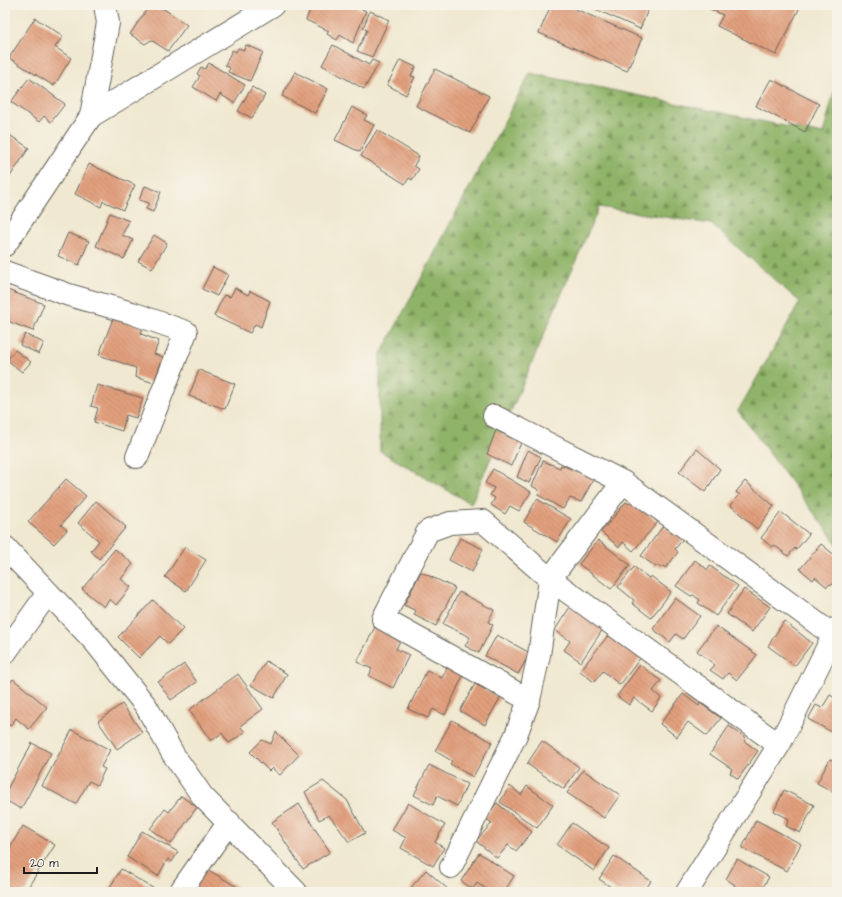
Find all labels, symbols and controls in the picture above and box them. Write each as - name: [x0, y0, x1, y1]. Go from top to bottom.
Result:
- scale bar: [24, 849, 97, 875]
- text: 20 m: [30, 855, 59, 872]

